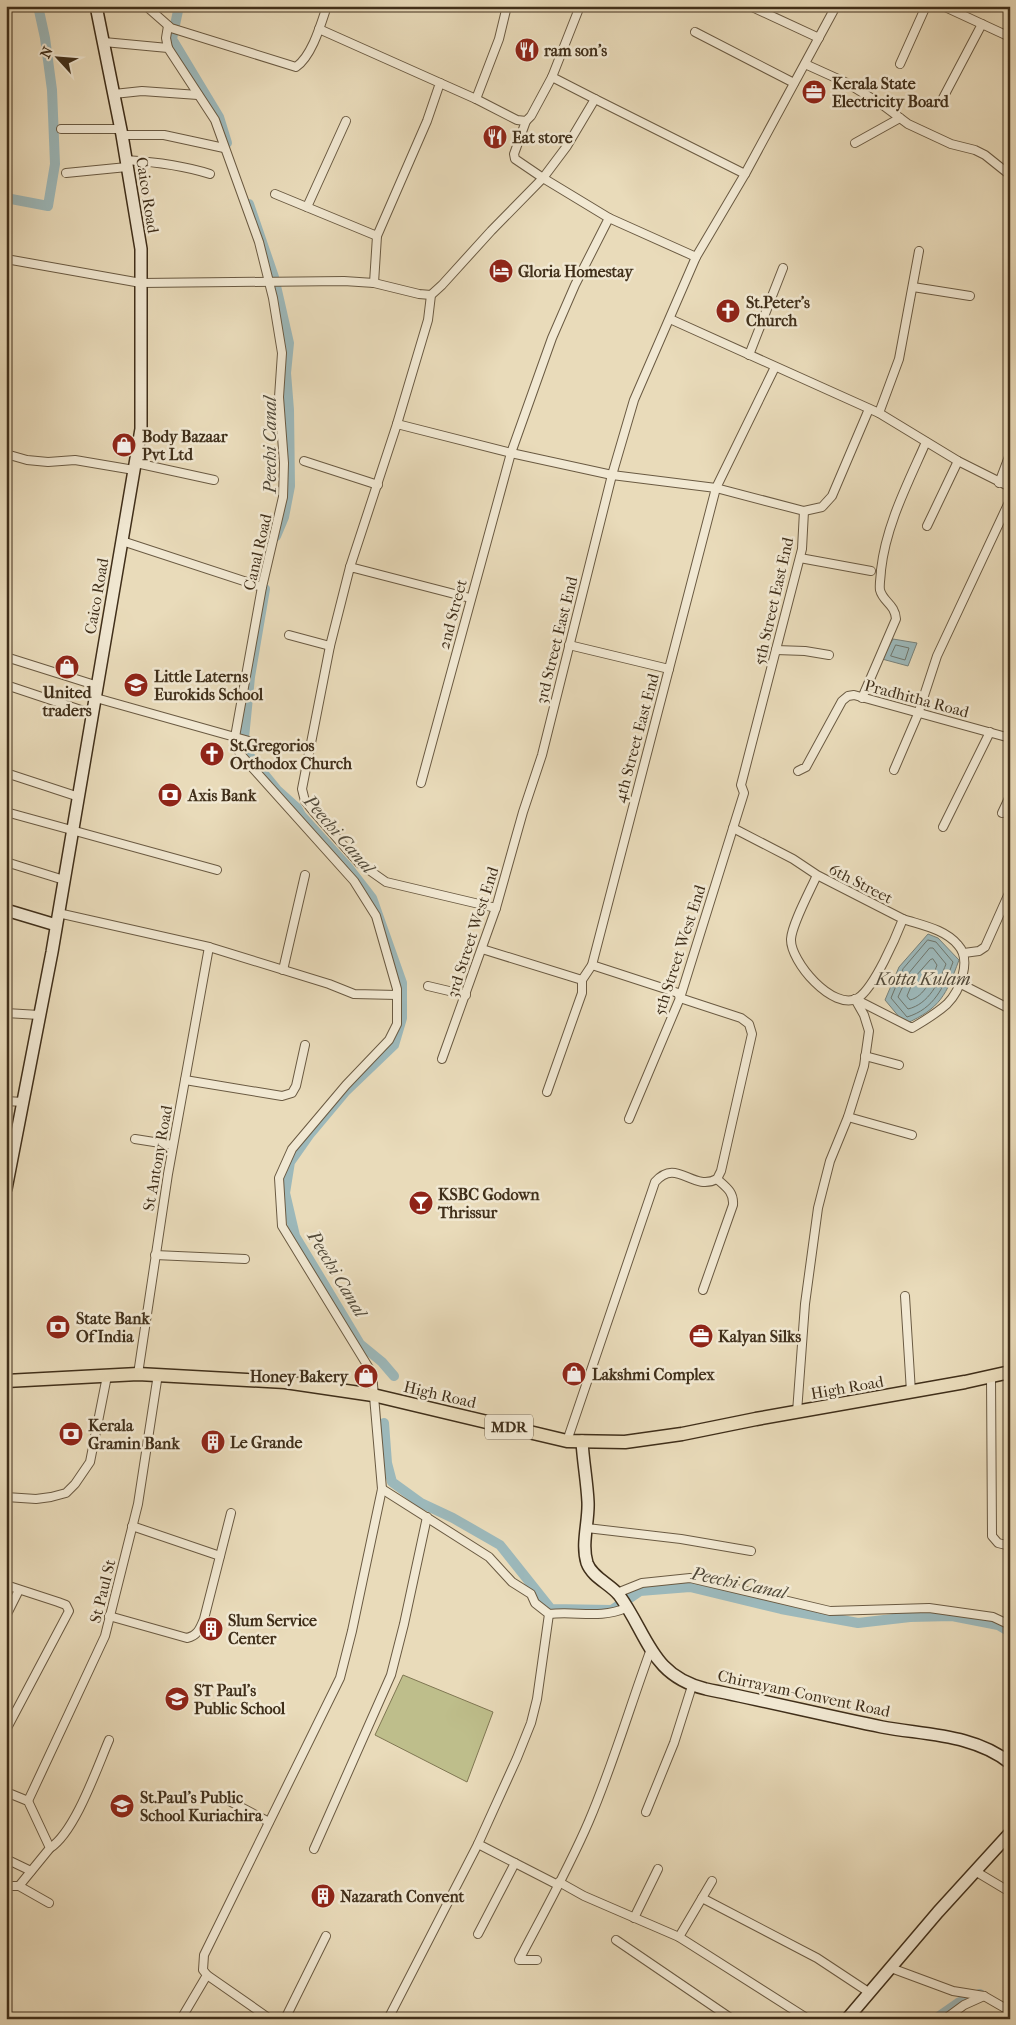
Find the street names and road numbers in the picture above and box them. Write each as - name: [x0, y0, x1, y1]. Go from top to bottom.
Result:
- street label: Caico Road: [132, 156, 163, 235]
- street label: Canal Road: [239, 512, 276, 592]
- street label: 5th Street East End: [750, 535, 797, 667]
- street label: Caico Road: [80, 556, 113, 636]
- street label: 3rd Street East End: [531, 574, 582, 706]
- street label: 2nd Street: [434, 577, 471, 651]
- street label: 4th Street East End: [610, 671, 663, 805]
- street label: Pradhitha Road: [863, 675, 971, 722]
- street label: 6th Street: [826, 859, 896, 908]
- street label: 3rd Street West End: [442, 864, 503, 1000]
- street label: 5th Street West End: [649, 882, 710, 1018]
- street label: St Antony Road: [139, 1103, 176, 1212]
- street label: High Road: [809, 1372, 885, 1403]
- street label: High Road: [402, 1377, 478, 1412]
- road number: MDR: [485, 1414, 533, 1440]
- street label: St Paul St: [85, 1557, 120, 1625]
- street label: Chirrayam-Convent Road: [716, 1666, 892, 1721]

